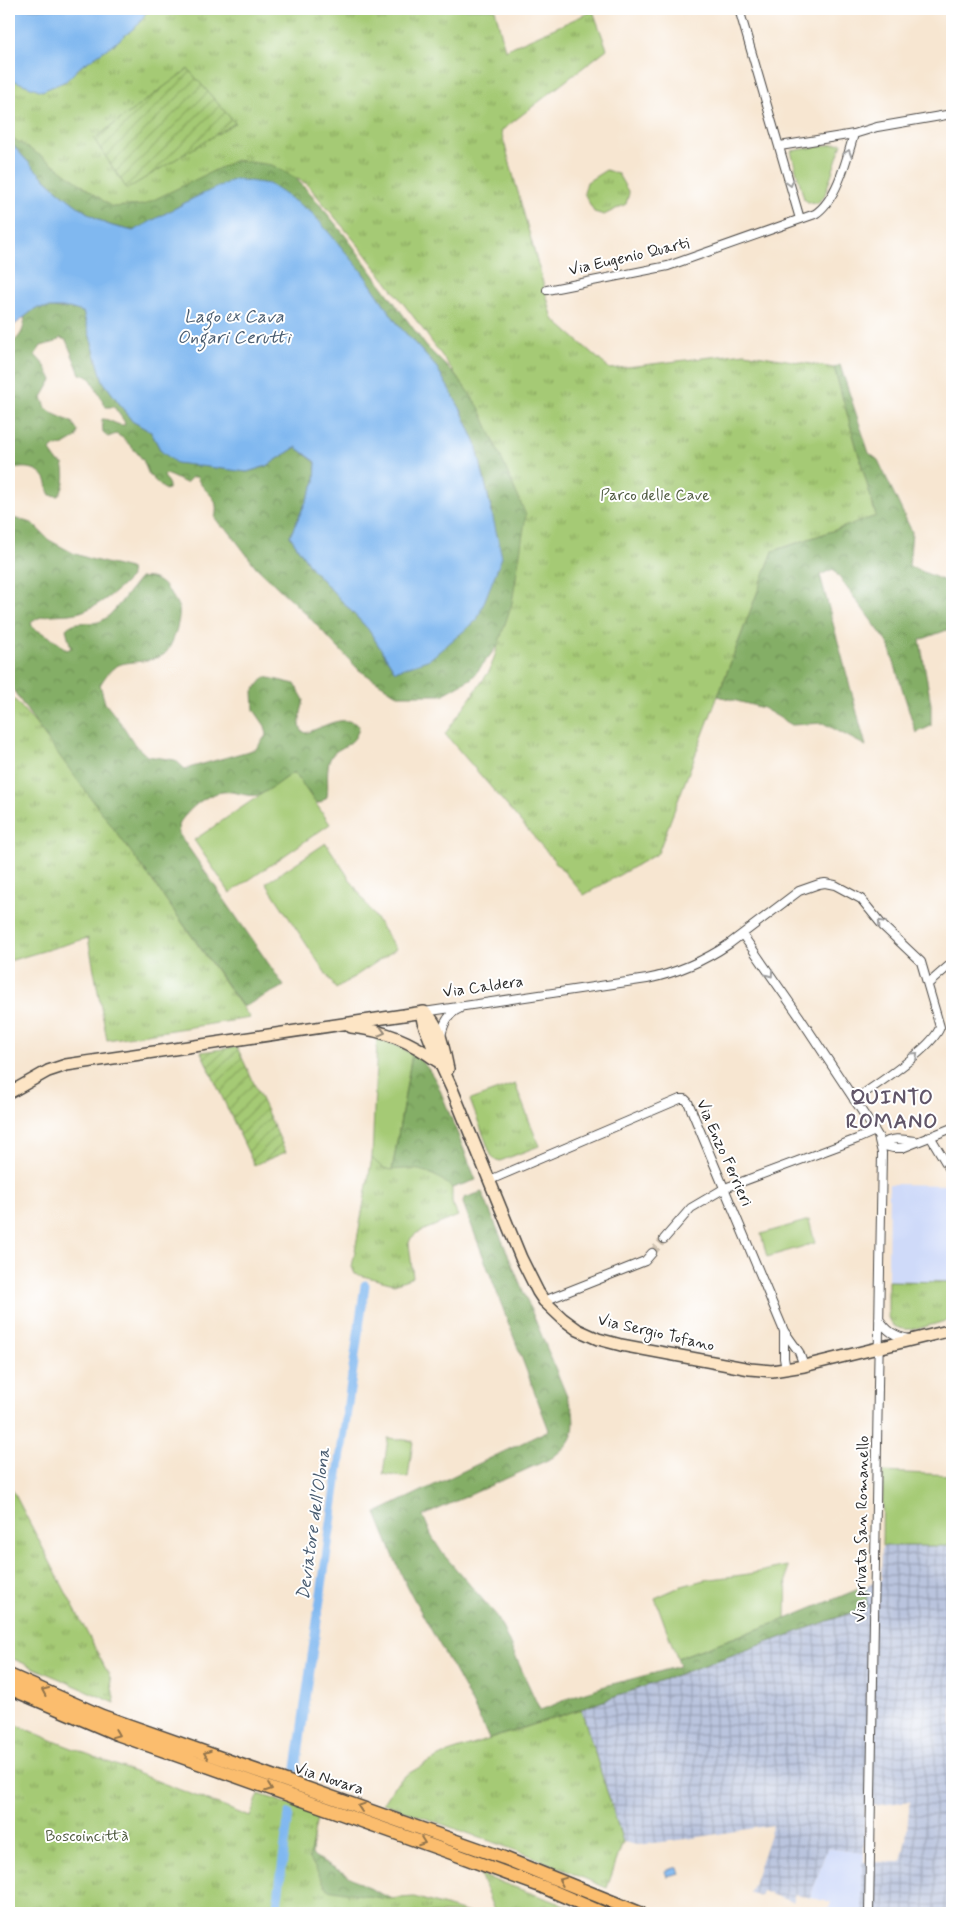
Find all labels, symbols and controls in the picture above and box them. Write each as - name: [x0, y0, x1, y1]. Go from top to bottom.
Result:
- one-way arrow: [842, 150, 852, 158]
- one-way arrow: [784, 178, 795, 187]
- street label: Via Eugenio Quarti: [567, 233, 691, 281]
- water label: Lago ex Cava Ongari Cerutti: [177, 305, 293, 352]
- park label: Parco delle Cave: [600, 485, 710, 506]
- one-way arrow: [878, 919, 887, 928]
- one-way arrow: [764, 968, 773, 978]
- street label: Via Caldera: [441, 971, 525, 1003]
- one-way arrow: [378, 1026, 387, 1037]
- one-way arrow: [909, 1052, 918, 1061]
- district label: QUINTO ROMANO: [846, 1084, 938, 1136]
- street label: Via Enzo Ferrieri: [691, 1096, 757, 1210]
- street label: Via Sergio Tofano: [595, 1309, 716, 1358]
- street label: Via privata San Romanello: [850, 1435, 874, 1623]
- water label: Deviatore dell'Olona: [291, 1445, 337, 1602]
- one-way arrow: [41, 1687, 50, 1698]
- one-way arrow: [111, 1727, 120, 1738]
- one-way arrow: [203, 1750, 212, 1760]
- street label: Via Novara: [292, 1758, 367, 1800]
- one-way arrow: [265, 1782, 273, 1792]
- one-way arrow: [357, 1803, 365, 1813]
- park label: Boscoincittà: [45, 1826, 129, 1847]
- one-way arrow: [418, 1836, 426, 1846]
- one-way arrow: [558, 1877, 567, 1888]

